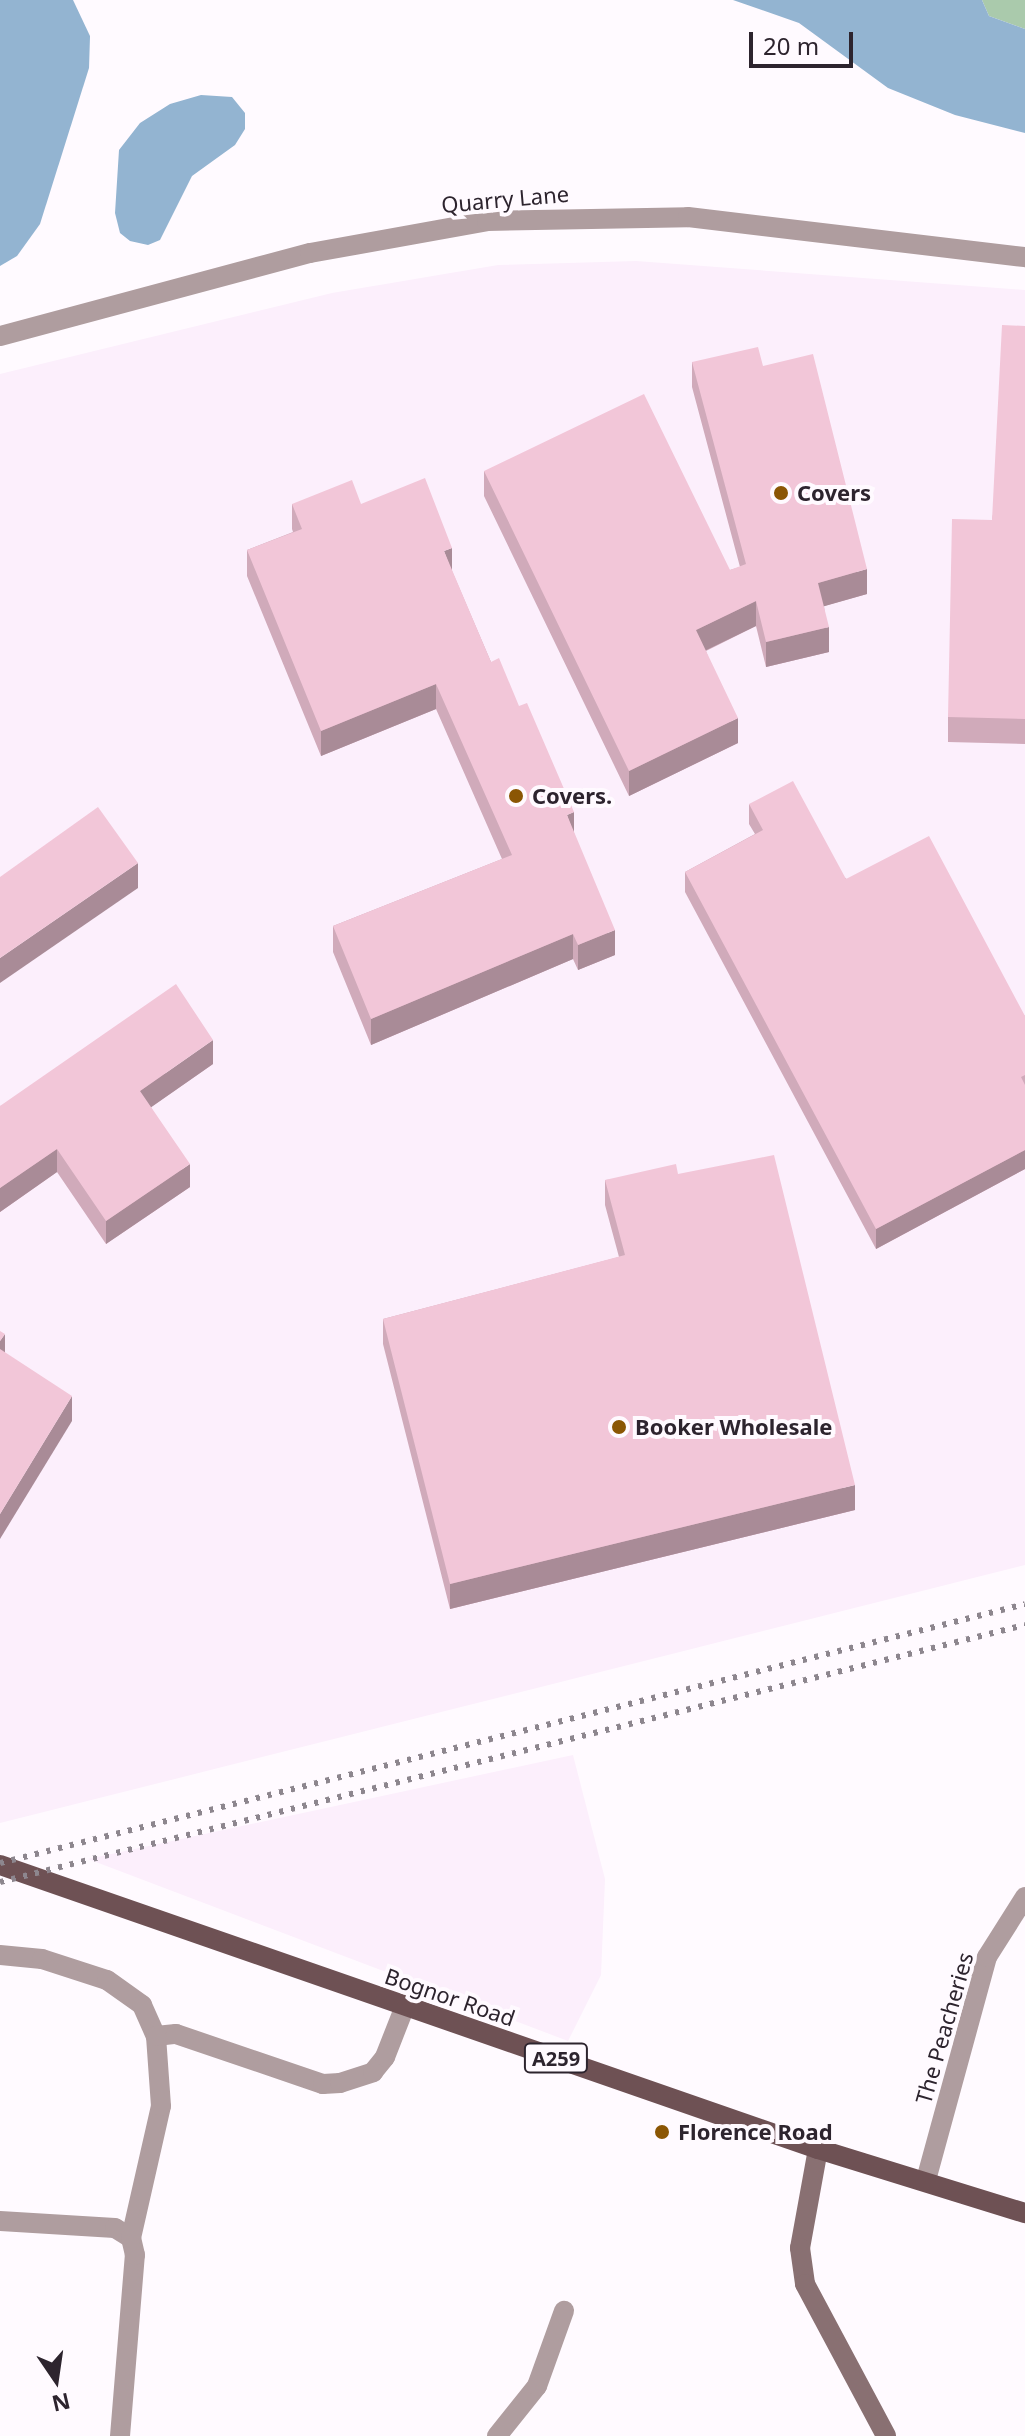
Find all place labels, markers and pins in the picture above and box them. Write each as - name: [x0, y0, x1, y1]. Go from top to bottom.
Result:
- place label: Covers: [797, 480, 871, 506]
- marker: Covers: [772, 484, 790, 502]
- place label: Covers.: [532, 783, 612, 809]
- marker: Covers.: [507, 787, 525, 805]
- place label: Booker Wholesale: [635, 1414, 832, 1440]
- marker: Booker Wholesale: [610, 1418, 628, 1436]
- place label: Florence Road: [678, 2119, 833, 2145]
- marker: Florence Road: [653, 2123, 671, 2141]

